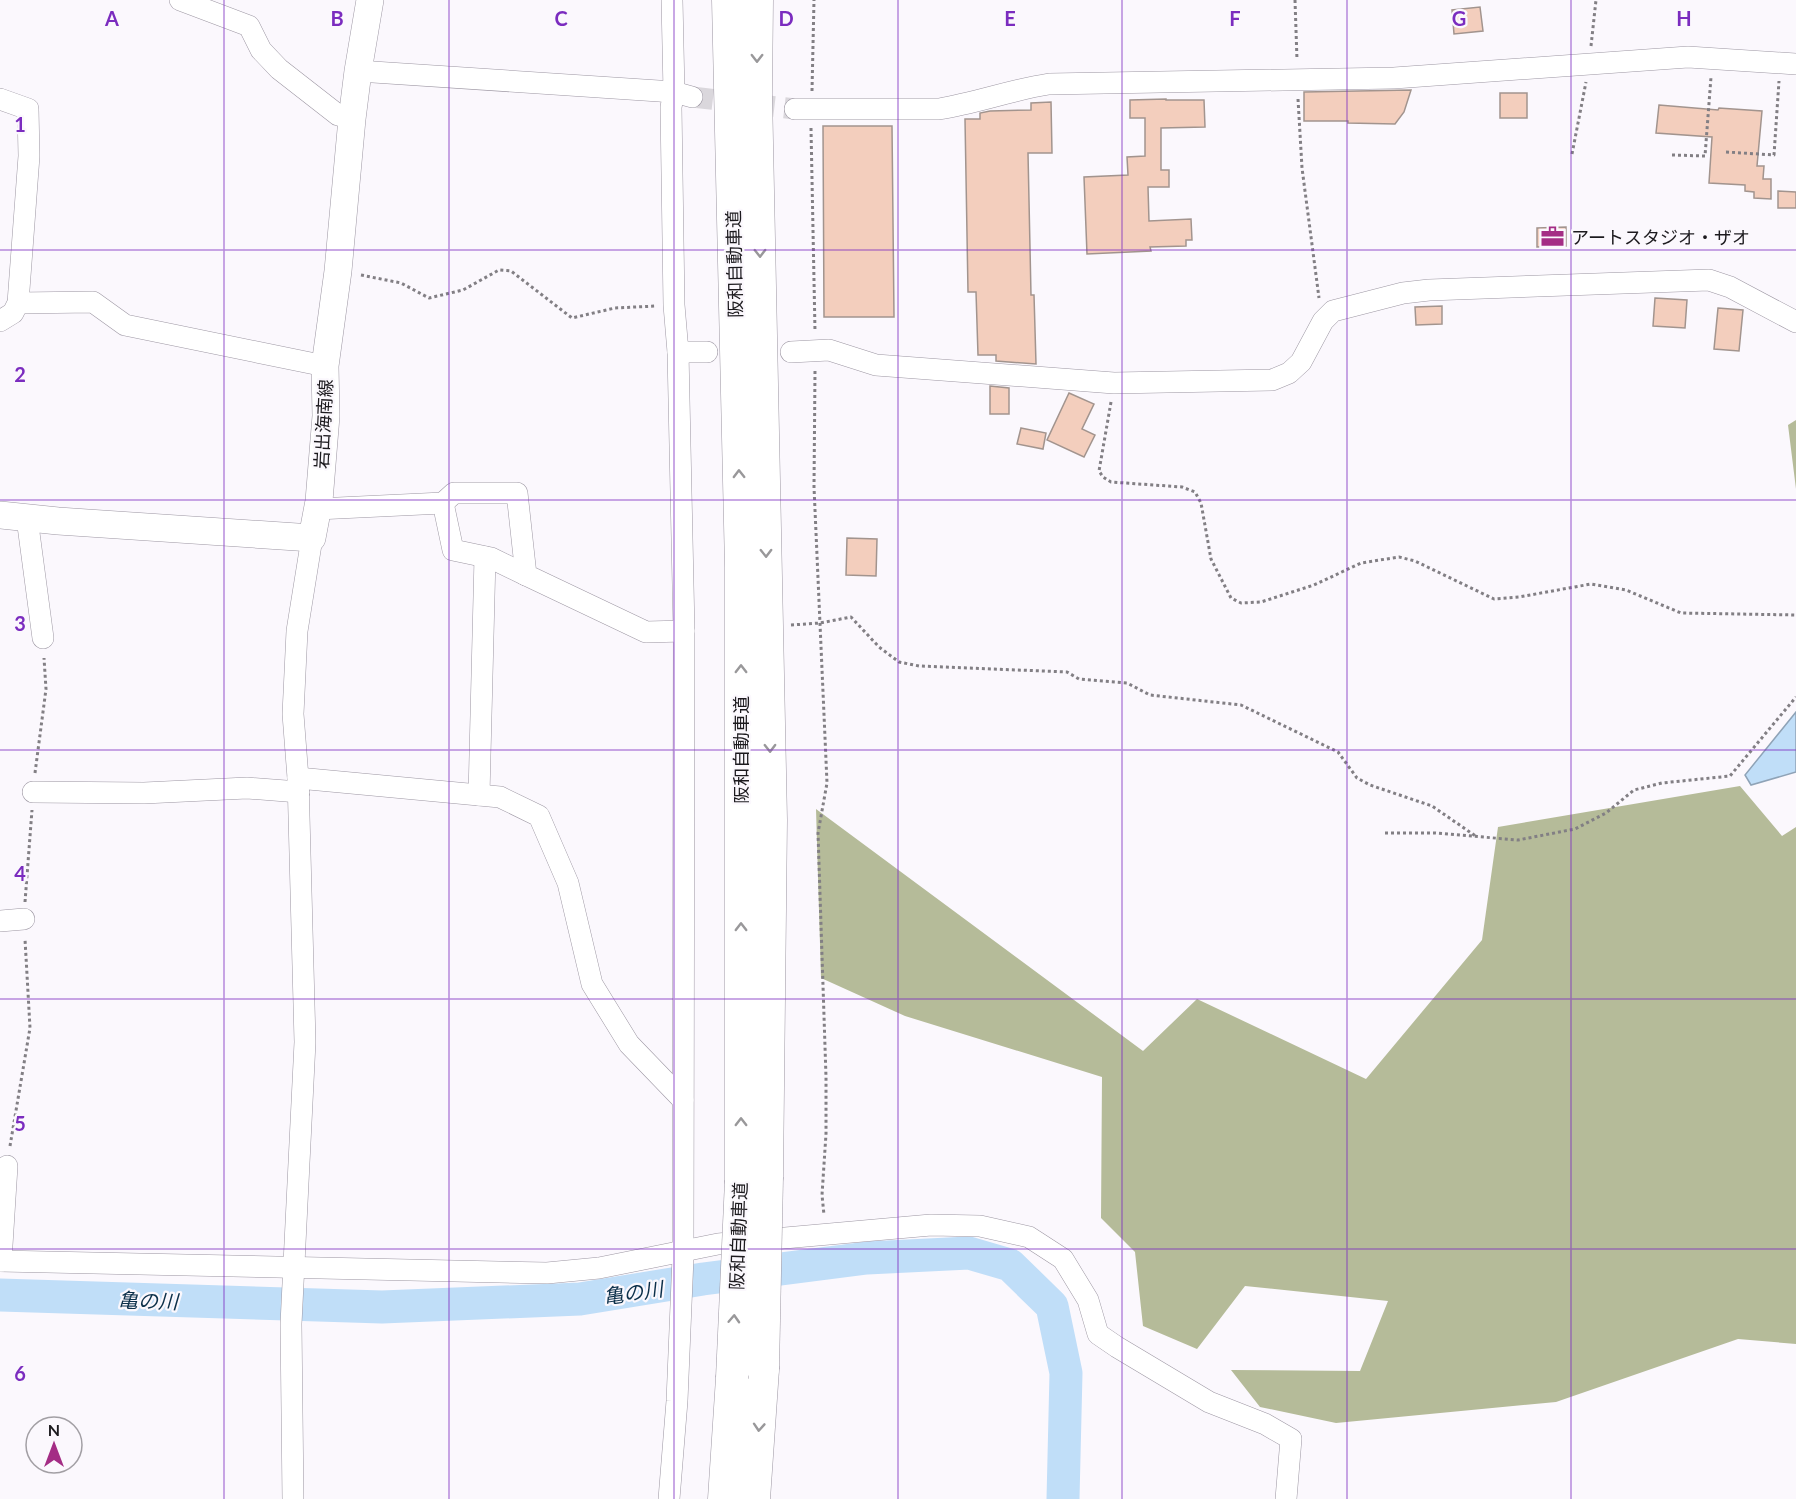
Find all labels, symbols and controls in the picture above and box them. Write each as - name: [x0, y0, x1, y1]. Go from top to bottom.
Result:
- text: A: [104, 6, 119, 30]
- text: B: [330, 6, 344, 30]
- text: C: [554, 6, 568, 30]
- text: D: [778, 6, 794, 30]
- text: E: [1004, 6, 1016, 30]
- text: F: [1229, 6, 1241, 30]
- text: G: [1452, 6, 1466, 30]
- text: H: [1676, 6, 1692, 30]
- one-way arrow: [751, 54, 763, 63]
- text: 1: [14, 112, 26, 136]
- street label: 阪和自動車道: [722, 210, 746, 318]
- office icon: アートスタジオ・ザオ: [1540, 224, 1566, 250]
- place label: アートスタジオ・ザオ: [1571, 226, 1750, 248]
- one-way arrow: [754, 249, 766, 258]
- text: 2: [14, 362, 26, 386]
- street label: 岩出海南線: [310, 378, 336, 470]
- one-way arrow: [733, 470, 745, 479]
- one-way arrow: [760, 549, 773, 558]
- text: 3: [14, 611, 26, 635]
- one-way arrow: [735, 665, 747, 674]
- street label: 阪和自動車道: [730, 696, 752, 804]
- one-way arrow: [764, 744, 776, 753]
- text: 4: [14, 861, 26, 885]
- one-way arrow: [735, 923, 747, 932]
- text: 5: [14, 1111, 26, 1135]
- one-way arrow: [735, 1118, 747, 1127]
- street label: 阪和自動車道: [725, 1182, 751, 1290]
- water label: 亀の川: [602, 1276, 666, 1308]
- water label: 亀の川: [118, 1287, 180, 1313]
- one-way arrow: [728, 1315, 741, 1324]
- text: 6: [14, 1361, 26, 1385]
- north arrow: [24, 1415, 84, 1475]
- text: N: [48, 1420, 60, 1439]
- one-way arrow: [753, 1423, 766, 1432]

